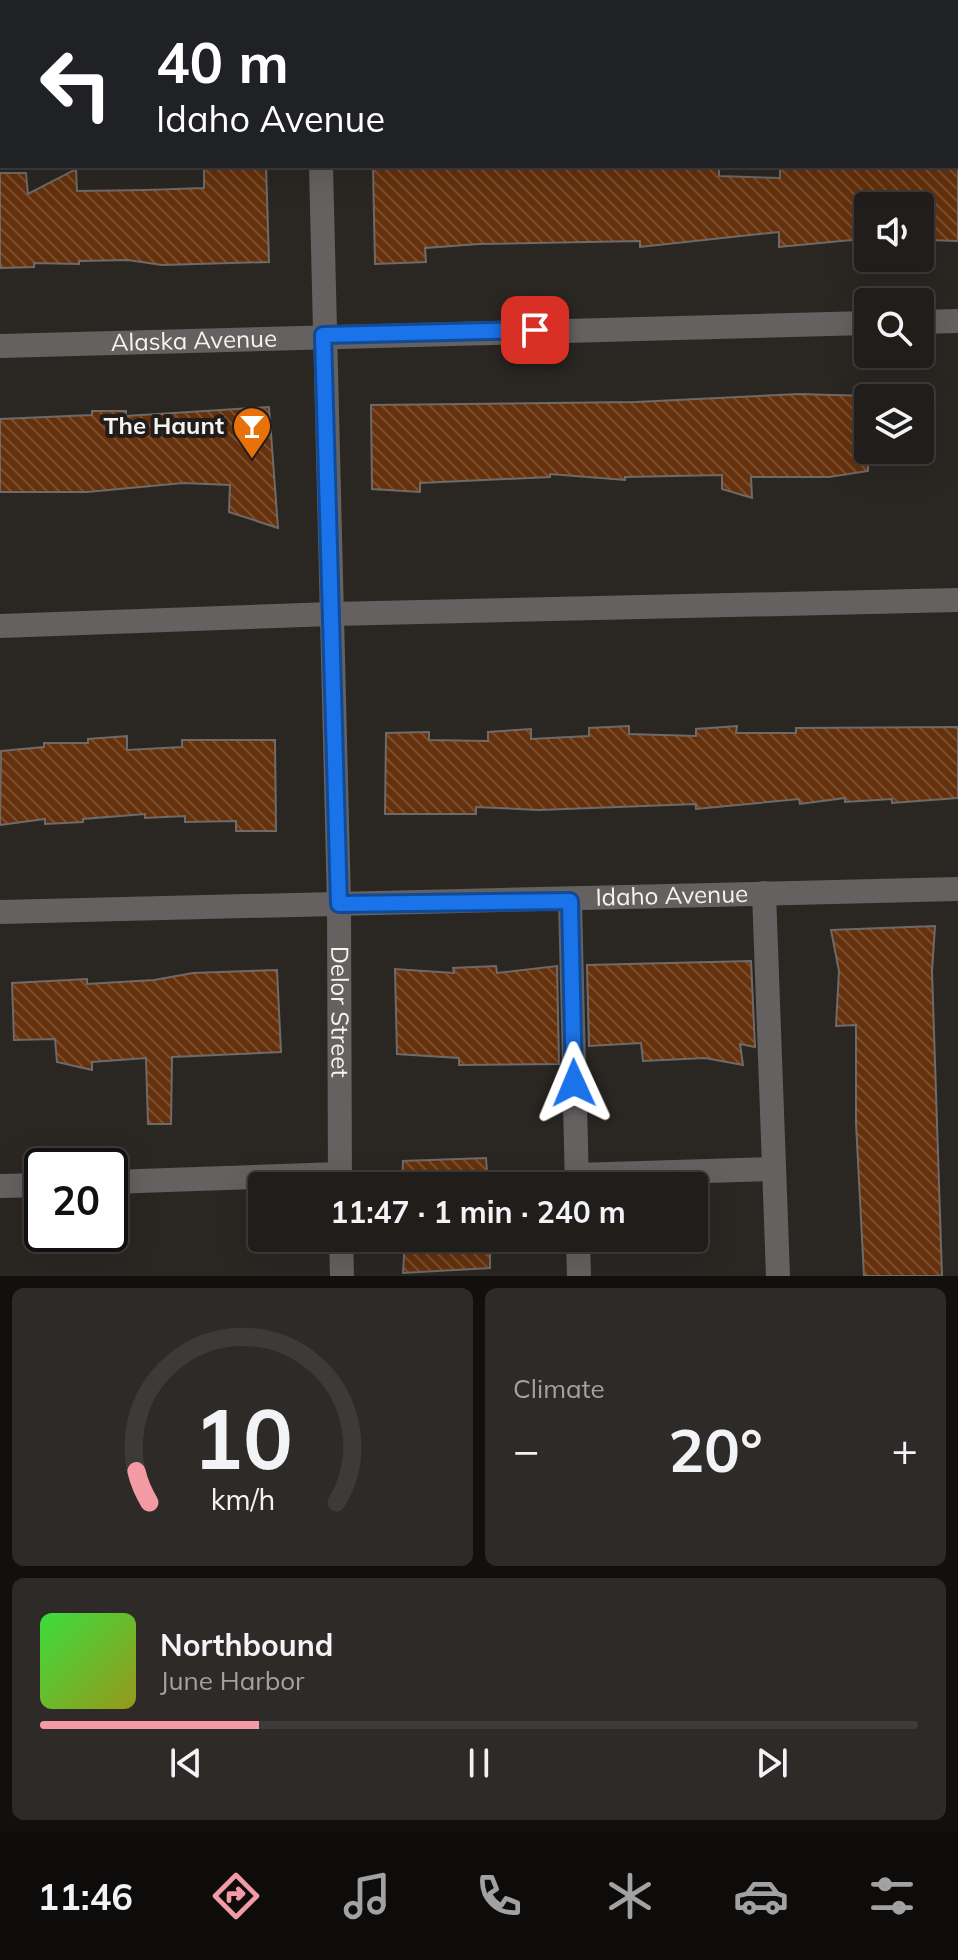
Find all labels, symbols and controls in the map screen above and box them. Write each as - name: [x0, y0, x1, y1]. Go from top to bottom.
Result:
- text: 40 m: [156, 27, 289, 97]
- icon: left: [24, 32, 128, 136]
- text: Idaho Avenue: [156, 96, 385, 141]
- map controls: [854, 192, 934, 464]
- button: sound: [854, 192, 934, 272]
- button: search: [854, 288, 934, 368]
- pin: [501, 296, 569, 364]
- icon: arrive: [513, 308, 557, 352]
- street label: Alaska Avenue: [110, 323, 277, 357]
- button: layers: [854, 384, 934, 464]
- bar icon: The Haunt: [231, 405, 273, 460]
- place label: The Haunt: [104, 410, 224, 440]
- street label: Idaho Avenue: [595, 878, 748, 912]
- street label: Delor Street: [325, 946, 356, 1078]
- position arrow: [532, 1041, 616, 1125]
- speed limit sign: 20: [24, 1148, 128, 1252]
- text: 11:47 · 1 min · 240 m: [330, 1193, 626, 1231]
- text: Climate: [513, 1372, 605, 1405]
- text: 10: [193, 1385, 292, 1490]
- text: 20°: [668, 1412, 763, 1487]
- text: −: [513, 1422, 539, 1477]
- text: +: [892, 1422, 918, 1477]
- text: km/h: [210, 1481, 275, 1517]
- text: Northbound: [160, 1626, 333, 1664]
- text: June Harbor: [160, 1664, 305, 1697]
- icon: previous: [164, 1741, 208, 1785]
- icon: pause: [457, 1741, 501, 1785]
- icon: next: [750, 1741, 794, 1785]
- icon: directions: [208, 1868, 264, 1924]
- icon: music: [339, 1868, 395, 1924]
- icon: phone: [471, 1868, 527, 1924]
- icon: climate: [602, 1868, 658, 1924]
- icon: car: [733, 1868, 789, 1924]
- icon: filters: [864, 1868, 920, 1924]
- text: 11:46: [38, 1874, 133, 1919]

